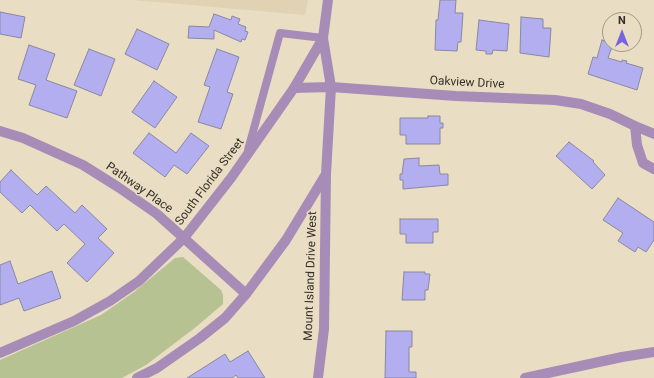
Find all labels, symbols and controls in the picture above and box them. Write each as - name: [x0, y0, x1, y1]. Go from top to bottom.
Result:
- north arrow: [602, 12, 642, 52]
- text: N: [618, 14, 626, 27]
- street label: Oakview Drive: [429, 74, 505, 92]
- street label: South Florida Street: [173, 136, 247, 228]
- street label: Pathway Place: [103, 160, 175, 216]
- street label: Mount Island Drive West: [302, 211, 320, 341]

